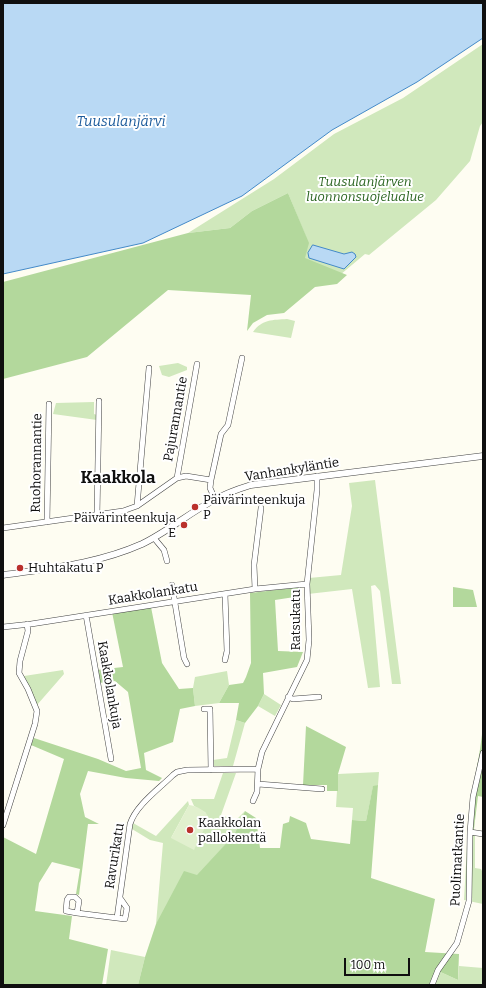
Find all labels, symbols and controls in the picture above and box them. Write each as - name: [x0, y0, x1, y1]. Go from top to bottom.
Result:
- water label: Tuusulanjärvi: [76, 114, 166, 130]
- park label: Tuusulanjärven luonnonsuojelualue: [306, 174, 424, 205]
- street label: Pajurannantie: [161, 375, 191, 463]
- street label: Ruohorannantie: [28, 413, 46, 513]
- street label: Vanhankyläntie: [244, 455, 340, 485]
- district label: Kaakkola: [81, 468, 155, 488]
- place label: Päivärinteenkuja P: [203, 492, 305, 523]
- marker: Päivärinteenkuja P: [190, 502, 200, 512]
- place label: Päivärinteenkuja E: [74, 510, 176, 541]
- marker: Päivärinteenkuja E: [179, 520, 189, 530]
- place label: Huhtakatu P: [28, 560, 103, 576]
- marker: Huhtakatu P: [15, 563, 25, 573]
- street label: Kaakkolankatu: [107, 579, 199, 609]
- street label: Ratsukatu: [288, 589, 304, 651]
- street label: Kaakkolankuja: [94, 640, 124, 730]
- street label: Puolimatkantie: [448, 813, 468, 907]
- place label: Kaakkolan pallokenttä: [198, 815, 266, 846]
- street label: Ravurikatu: [102, 822, 128, 890]
- marker: Kaakkolan pallokenttä: [185, 825, 195, 835]
- scale bar: [346, 950, 412, 976]
- text: 100 m: [351, 958, 385, 972]

